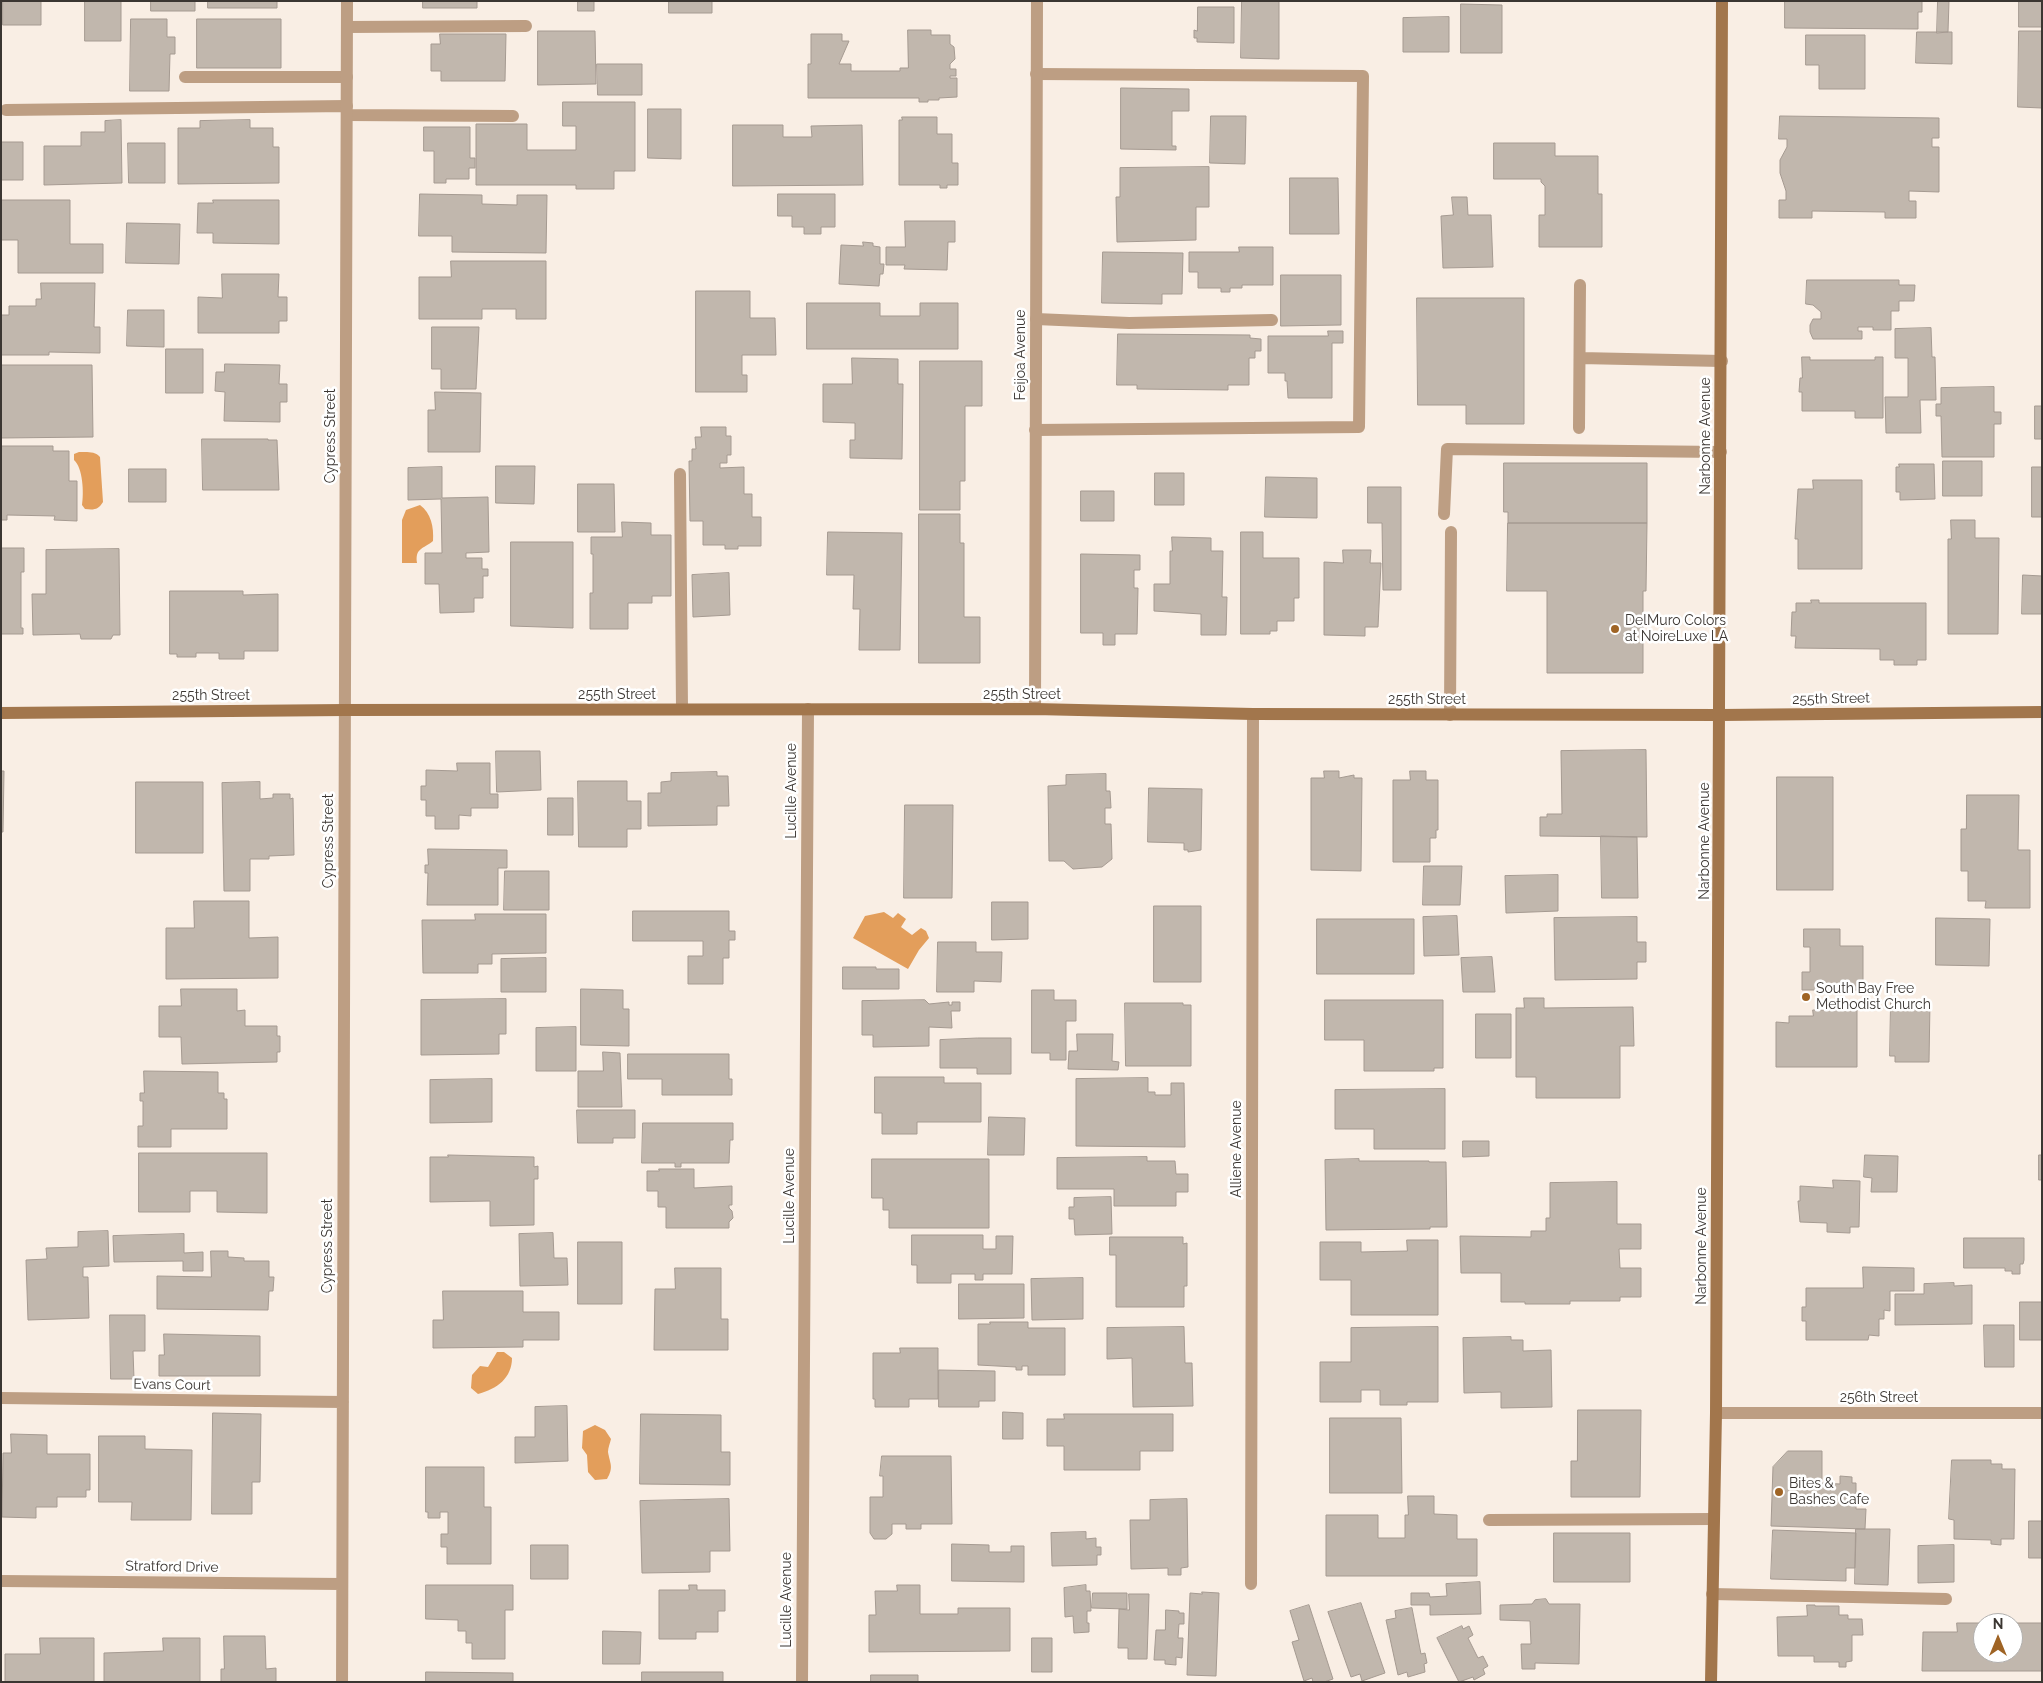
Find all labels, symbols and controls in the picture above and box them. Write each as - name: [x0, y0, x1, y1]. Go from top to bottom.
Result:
- street label: Feijoa Avenue: [1013, 310, 1029, 400]
- street label: Narbonne Avenue: [1698, 377, 1714, 495]
- street label: Cypress Street: [323, 389, 339, 483]
- place label: DelMuro Colors at NoireLuxe LA: [1625, 613, 1728, 646]
- marker: DelMuro Colors at NoireLuxe LA: [1609, 623, 1621, 635]
- street label: 255th Street: [578, 687, 656, 703]
- street label: 255th Street: [983, 687, 1061, 703]
- street label: 255th Street: [172, 688, 250, 704]
- street label: 255th Street: [1792, 690, 1870, 708]
- street label: 255th Street: [1388, 692, 1466, 708]
- street label: Lucille Avenue: [784, 743, 800, 839]
- street label: Narbonne Avenue: [1697, 782, 1713, 900]
- street label: Cypress Street: [321, 794, 337, 888]
- place label: South Bay Free Methodist Church: [1816, 981, 1931, 1014]
- marker: South Bay Free Methodist Church: [1800, 991, 1812, 1003]
- street label: Alliene Avenue: [1229, 1100, 1245, 1198]
- street label: Lucille Avenue: [782, 1148, 798, 1244]
- street label: Narbonne Avenue: [1694, 1187, 1710, 1305]
- street label: Cypress Street: [320, 1199, 336, 1293]
- street label: Evans Court: [133, 1376, 211, 1394]
- street label: 256th Street: [1840, 1390, 1918, 1406]
- place label: Bites & Bashes Cafe: [1789, 1476, 1869, 1508]
- marker: Bites & Bashes Cafe: [1773, 1486, 1785, 1498]
- street label: Lucille Avenue: [779, 1552, 795, 1648]
- street label: Stratford Drive: [125, 1558, 219, 1576]
- north arrow: [1973, 1613, 2023, 1663]
- text: N: [1993, 1616, 2003, 1632]

